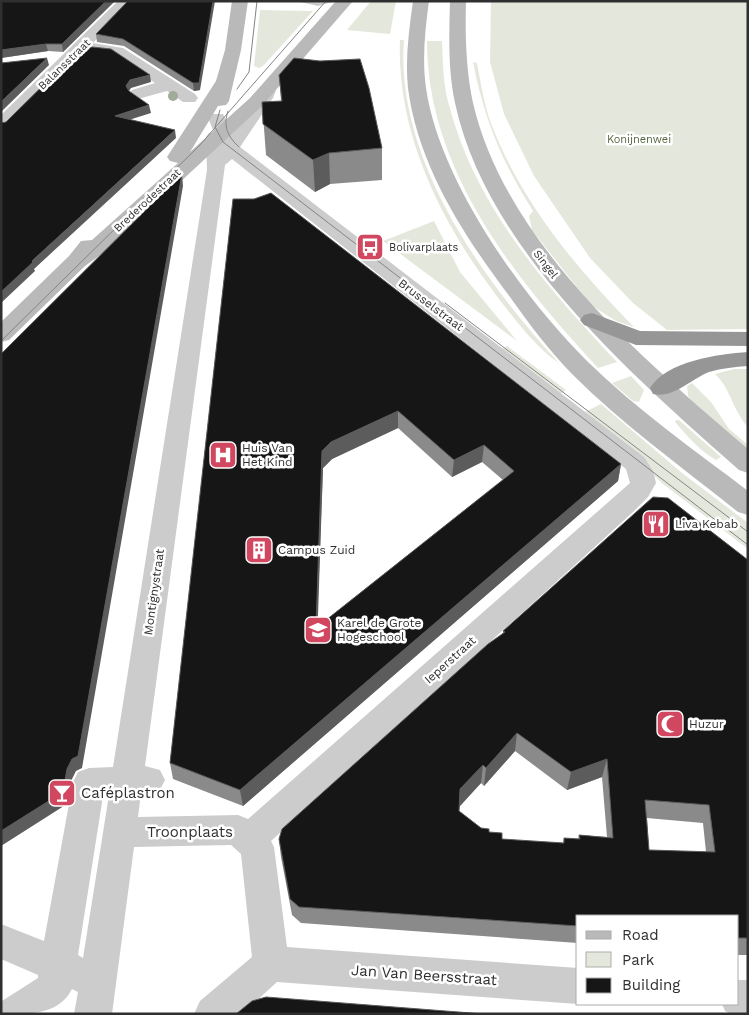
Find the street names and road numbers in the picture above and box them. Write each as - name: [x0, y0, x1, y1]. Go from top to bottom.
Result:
- street label: Balansstraat: [36, 36, 93, 92]
- street label: Brederodestraat: [111, 166, 184, 235]
- street label: Singel: [531, 247, 561, 282]
- street label: Brusselstraat: [396, 276, 466, 334]
- street label: Montignystraat: [141, 548, 167, 636]
- street label: Ieperstraat: [422, 633, 478, 687]
- street label: Troonplaats: [147, 823, 233, 841]
- street label: Jan Van Beersstraat: [350, 961, 498, 989]

